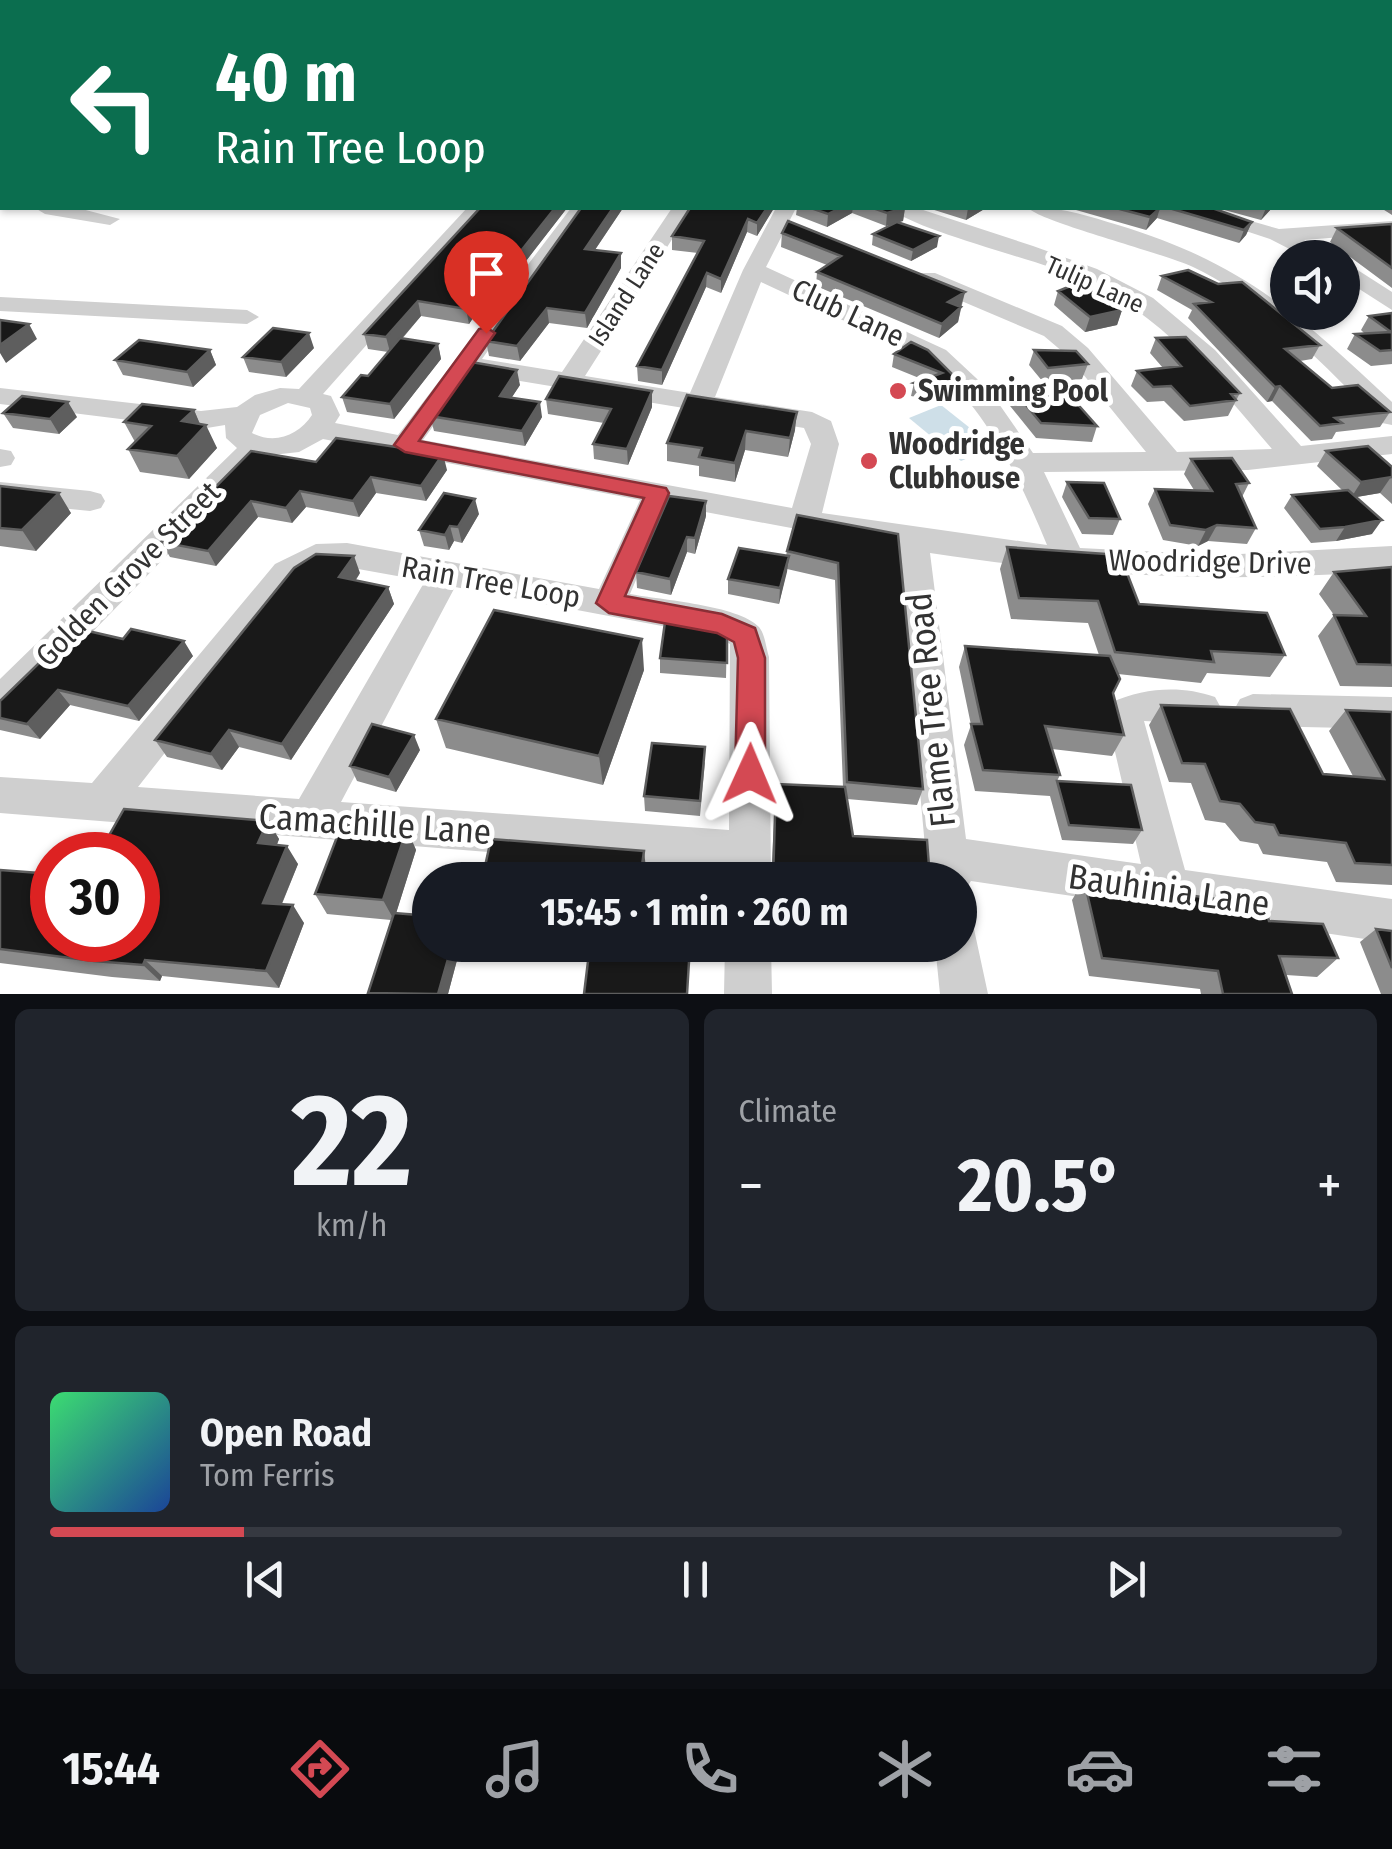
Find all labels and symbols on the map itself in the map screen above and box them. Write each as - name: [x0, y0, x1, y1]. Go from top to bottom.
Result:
- pin: [444, 231, 529, 334]
- street label: Island Lane: [582, 237, 671, 352]
- street label: Tulip Lane: [1041, 250, 1148, 320]
- street label: Club Lane: [786, 271, 910, 355]
- place label: Swimming Pool: [918, 373, 1109, 409]
- marker: Swimming Pool: [887, 380, 909, 402]
- place label: Woodridge Clubhouse: [889, 426, 1025, 496]
- marker: Woodridge Clubhouse: [858, 450, 880, 472]
- street label: Golden Grove Street: [28, 474, 228, 674]
- street label: Woodridge Drive: [1108, 542, 1312, 582]
- street label: Rain Tree Loop: [399, 549, 583, 615]
- street label: Flame Tree Road: [898, 591, 964, 829]
- position arrow: [698, 722, 802, 826]
- street label: Camachille Lane: [257, 795, 493, 853]
- speed limit sign: 30: [30, 832, 160, 962]
- street label: Bauhinia Lane: [1066, 855, 1272, 925]

